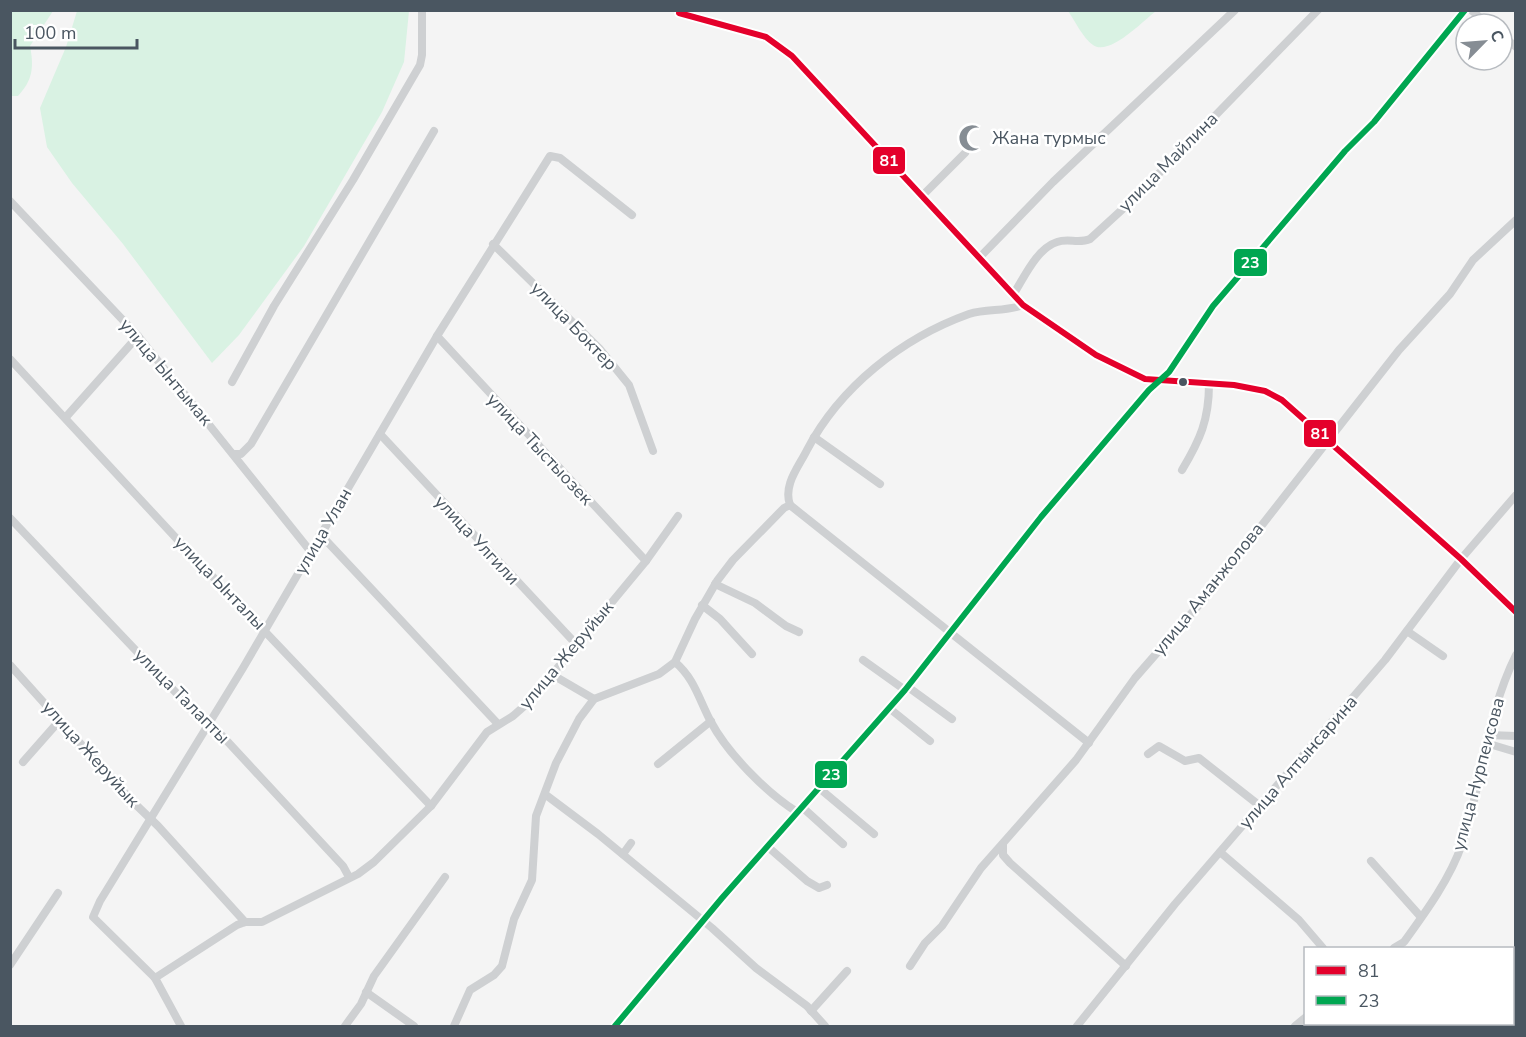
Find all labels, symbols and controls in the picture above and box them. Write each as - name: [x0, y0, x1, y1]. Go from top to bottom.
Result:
- scale bar: [15, 12, 136, 50]
- north arrow: [1454, 12, 1514, 72]
- text: 100 m: [24, 21, 76, 45]
- text: С: [1484, 27, 1509, 46]
- street label: улица Майлина: [1113, 107, 1223, 217]
- mosque icon: Жана турмыс: [957, 123, 987, 153]
- place label: Жана турмыс: [992, 126, 1106, 150]
- line badge: 81: [872, 146, 906, 175]
- text: 81: [879, 150, 899, 172]
- line badge: 23: [1233, 248, 1268, 277]
- text: 23: [1240, 252, 1260, 274]
- street label: улица Боктер: [526, 276, 622, 376]
- street label: улица Ынтымак: [114, 313, 218, 431]
- unlabelled marker: [1177, 376, 1189, 388]
- street label: улица Тыстыозек: [482, 388, 599, 511]
- line badge: 81: [1303, 419, 1337, 448]
- text: 81: [1310, 423, 1330, 445]
- street label: улица Улан: [289, 484, 357, 578]
- street label: улица Улгили: [429, 490, 525, 590]
- street label: улица Аманжолова: [1147, 518, 1269, 660]
- street label: улица Ынталы: [169, 531, 271, 635]
- street label: улица Жеруйык: [513, 595, 619, 714]
- street label: улица Талапты: [129, 643, 235, 749]
- street label: улица Алтынсарина: [1233, 690, 1363, 834]
- street label: улица Нурпеисова: [1446, 695, 1510, 853]
- street label: улица Жеруйык: [37, 696, 145, 813]
- line badge: 23: [814, 760, 848, 789]
- text: 23: [821, 764, 841, 786]
- legend: [1304, 947, 1514, 1025]
- text: 81: [1358, 959, 1380, 983]
- text: 23: [1358, 989, 1380, 1013]

